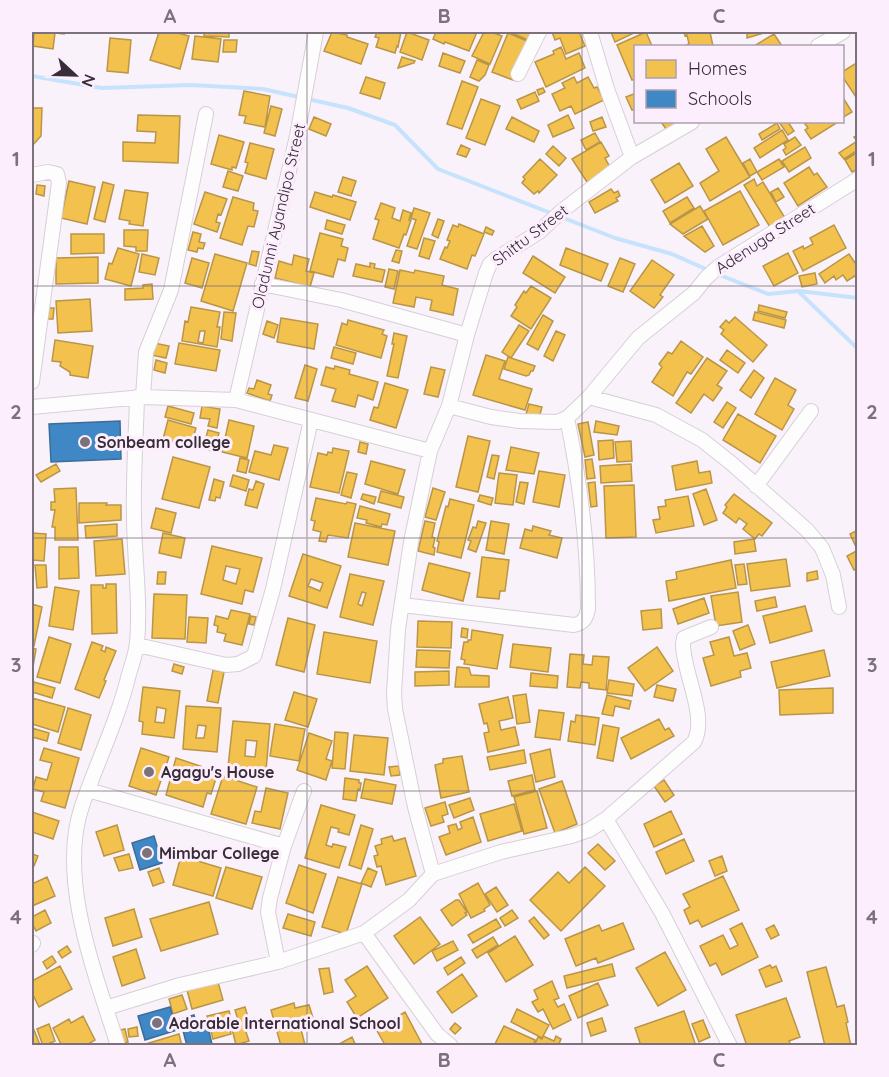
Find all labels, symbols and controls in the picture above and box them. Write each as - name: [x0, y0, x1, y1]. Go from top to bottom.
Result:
- text: A: [164, 3, 177, 28]
- text: B: [437, 3, 451, 28]
- text: C: [713, 3, 726, 28]
- north arrow: [45, 45, 105, 105]
- legend: [634, 45, 844, 123]
- text: Homes: [688, 57, 747, 80]
- text: N: [77, 71, 100, 90]
- text: Schools: [688, 87, 752, 110]
- street label: Oladunni Ayandipo Street: [247, 121, 309, 311]
- text: 1: [12, 146, 20, 171]
- text: 1: [868, 146, 876, 171]
- street label: Adenuga Street: [711, 198, 819, 278]
- street label: Shittu Street: [488, 200, 572, 270]
- text: 2: [10, 399, 22, 424]
- text: 2: [866, 399, 878, 424]
- place label: Sonbeam college: [97, 432, 230, 452]
- marker: Sonbeam college: [78, 435, 92, 449]
- text: 3: [11, 652, 21, 677]
- text: 3: [867, 652, 877, 677]
- place label: Agagu's House: [161, 762, 275, 782]
- marker: Agagu's House: [142, 765, 156, 779]
- place label: Mimbar College: [159, 843, 279, 863]
- marker: Mimbar College: [140, 846, 154, 860]
- text: 4: [10, 904, 22, 929]
- text: 4: [866, 904, 878, 929]
- place label: Adorable International School: [169, 1013, 401, 1033]
- marker: Adorable International School: [150, 1016, 164, 1030]
- text: A: [164, 1047, 177, 1072]
- text: B: [437, 1047, 451, 1072]
- text: C: [713, 1047, 726, 1072]

